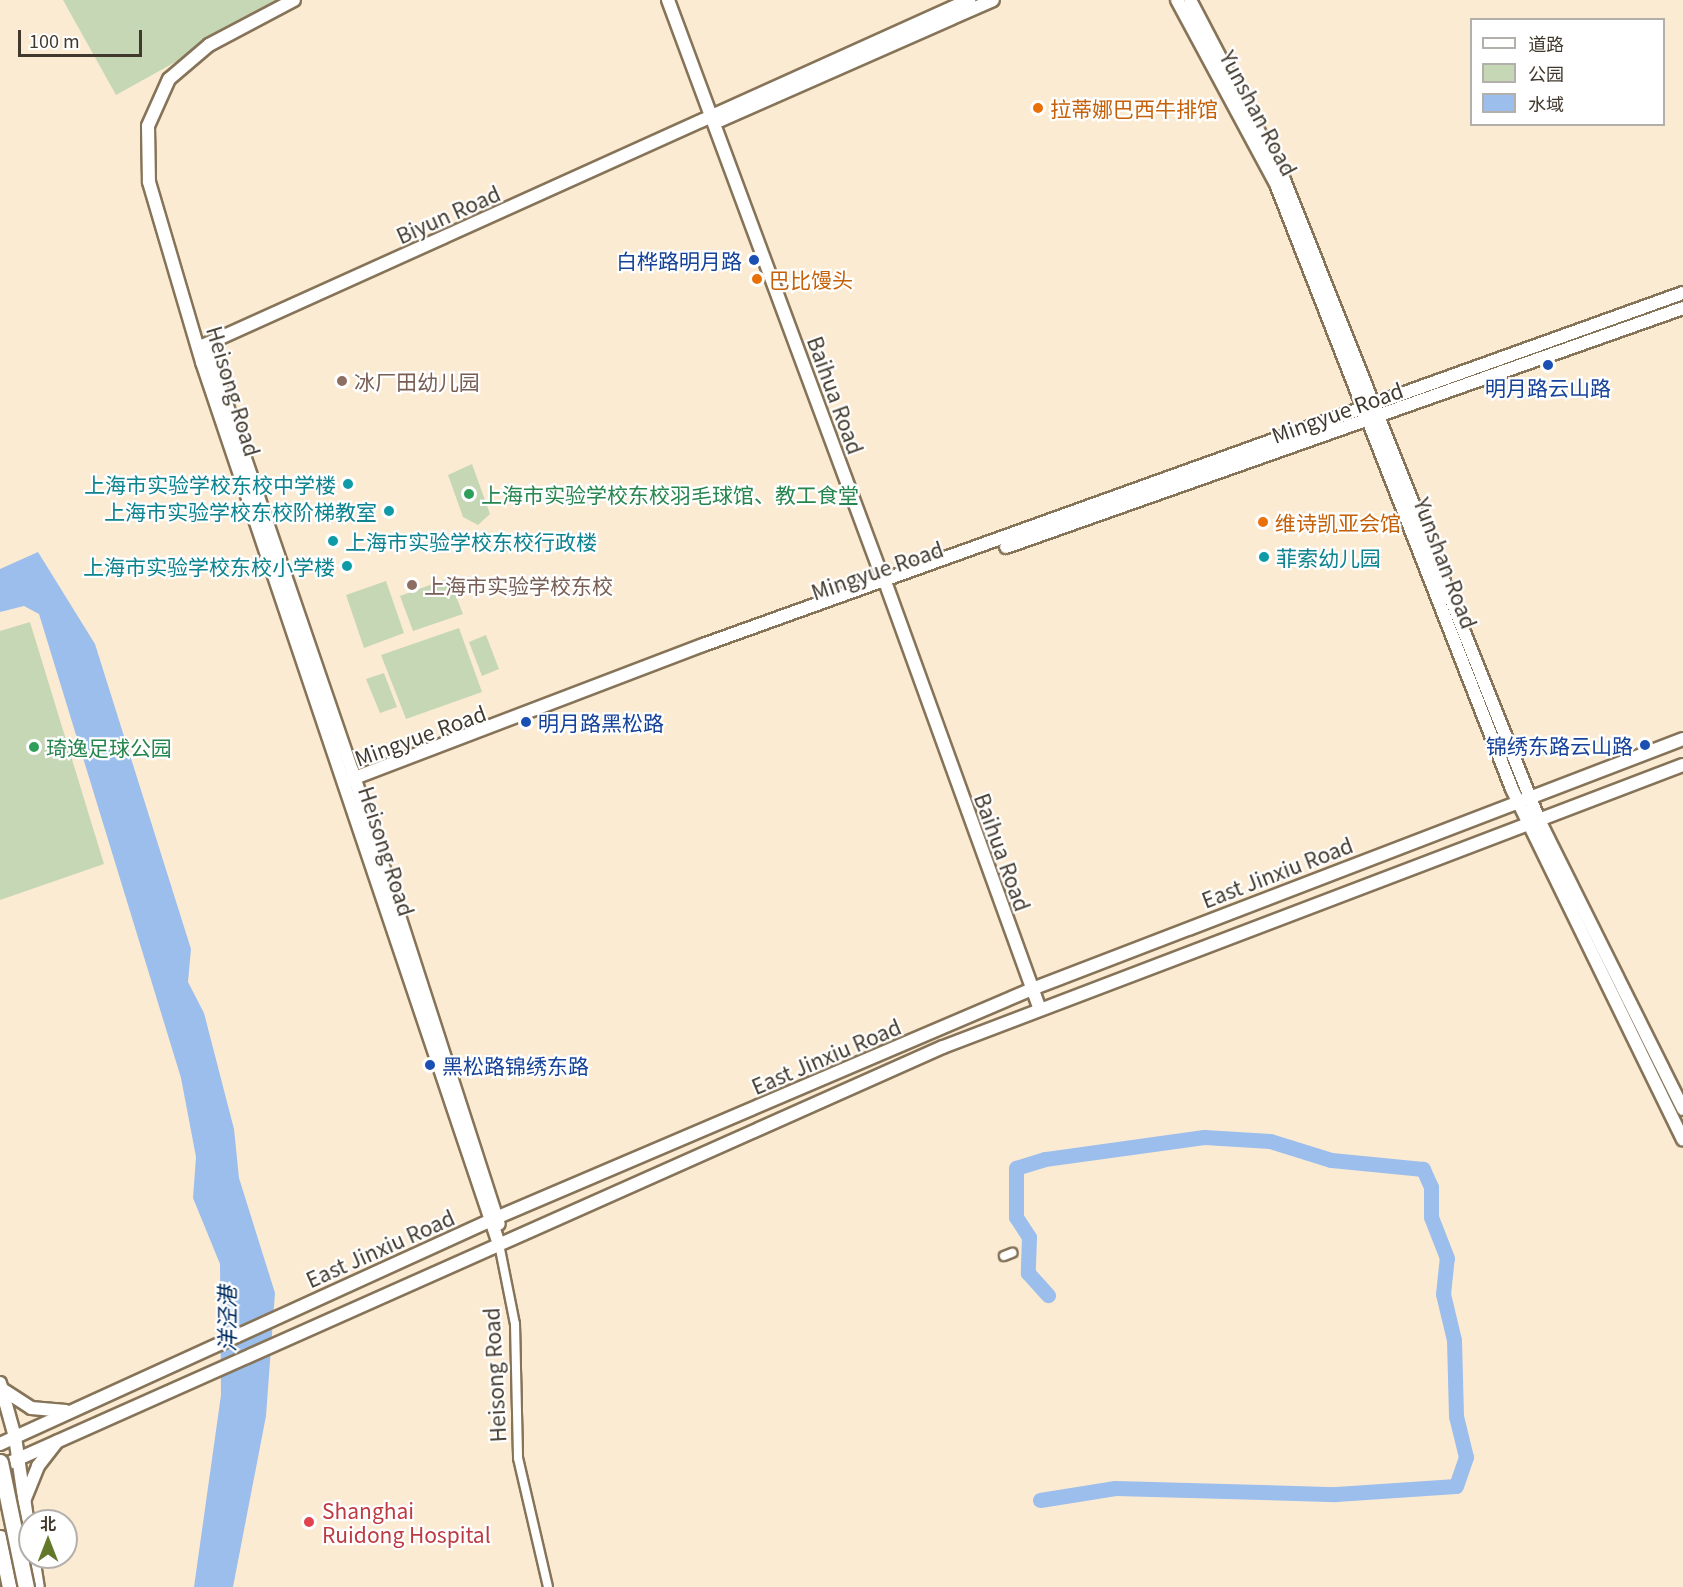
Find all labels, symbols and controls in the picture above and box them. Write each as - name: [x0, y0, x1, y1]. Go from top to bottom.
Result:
- scale bar: [21, 18, 146, 56]
- legend: [1470, 18, 1665, 126]
- text: 100 m: [29, 27, 80, 53]
- text: 道路: [1528, 30, 1564, 56]
- street label: Yunshan Road: [1215, 46, 1303, 180]
- text: 公园: [1528, 60, 1564, 86]
- text: 水域: [1528, 90, 1564, 116]
- place label: 拉蒂娜巴西牛排馆: [1050, 95, 1218, 121]
- marker: 拉蒂娜巴西牛排馆: [1031, 101, 1045, 115]
- street label: Biyun Road: [392, 180, 504, 248]
- place label: 白桦路明月路: [616, 247, 742, 273]
- marker: 白桦路明月路: [747, 253, 761, 267]
- place label: 巴比馒头: [769, 266, 853, 292]
- marker: 巴比馒头: [750, 272, 764, 286]
- street label: Heisong Road: [202, 323, 266, 459]
- street label: Baihua Road: [803, 333, 869, 457]
- marker: 明月路云山路: [1541, 358, 1555, 372]
- place label: 冰厂田幼儿园: [354, 368, 480, 394]
- marker: 冰厂田幼儿园: [335, 374, 349, 388]
- place label: 明月路云山路: [1485, 374, 1611, 400]
- street label: Mingyue Road: [1268, 377, 1406, 447]
- place label: 上海市实验学校东校中学楼: [84, 471, 336, 497]
- marker: 上海市实验学校东校中学楼: [341, 477, 355, 491]
- place label: 上海市实验学校东校羽毛球馆、教工食堂: [481, 481, 859, 507]
- marker: 上海市实验学校东校羽毛球馆、教工食堂: [462, 487, 476, 501]
- street label: Yunshan Road: [1410, 494, 1482, 632]
- place label: 上海市实验学校东校阶梯教室: [104, 498, 377, 524]
- marker: 上海市实验学校东校阶梯教室: [382, 504, 396, 518]
- place label: 维诗凯亚会馆: [1275, 509, 1401, 535]
- marker: 维诗凯亚会馆: [1256, 515, 1270, 529]
- place label: 上海市实验学校东校行政楼: [345, 528, 597, 554]
- marker: 上海市实验学校东校行政楼: [326, 534, 340, 548]
- street label: Mingyue Road: [808, 536, 946, 604]
- place label: 菲索幼儿园: [1276, 544, 1381, 570]
- marker: 菲索幼儿园: [1257, 550, 1271, 564]
- place label: 上海市实验学校东校小学楼: [83, 553, 335, 579]
- marker: 上海市实验学校东校小学楼: [340, 559, 354, 573]
- place label: 上海市实验学校东校: [424, 572, 613, 598]
- marker: 上海市实验学校东校: [405, 578, 419, 592]
- street label: Mingyue Road: [351, 700, 489, 770]
- place label: 明月路黑松路: [538, 709, 664, 735]
- marker: 明月路黑松路: [519, 715, 533, 729]
- place label: 锦绣东路云山路: [1486, 732, 1633, 758]
- place label: 琦逸足球公园: [46, 734, 172, 760]
- marker: 锦绣东路云山路: [1638, 738, 1652, 752]
- marker: 琦逸足球公园: [27, 740, 41, 754]
- street label: Heisong Road: [354, 783, 420, 919]
- street label: Baihua Road: [970, 790, 1036, 914]
- street label: East Jinxiu Road: [1198, 832, 1356, 912]
- street label: East Jinxiu Road: [748, 1013, 904, 1099]
- place label: 黑松路锦绣东路: [442, 1052, 589, 1078]
- marker: 黑松路锦绣东路: [423, 1058, 437, 1072]
- street label: East Jinxiu Road: [302, 1204, 458, 1292]
- water label: 洋泾港: [213, 1286, 239, 1352]
- street label: Heisong Road: [478, 1307, 510, 1443]
- place label: Shanghai Ruidong Hospital: [322, 1497, 491, 1547]
- north arrow: [18, 1509, 78, 1569]
- text: 北: [40, 1511, 56, 1535]
- marker: Shanghai Ruidong Hospital: [300, 1513, 318, 1531]

